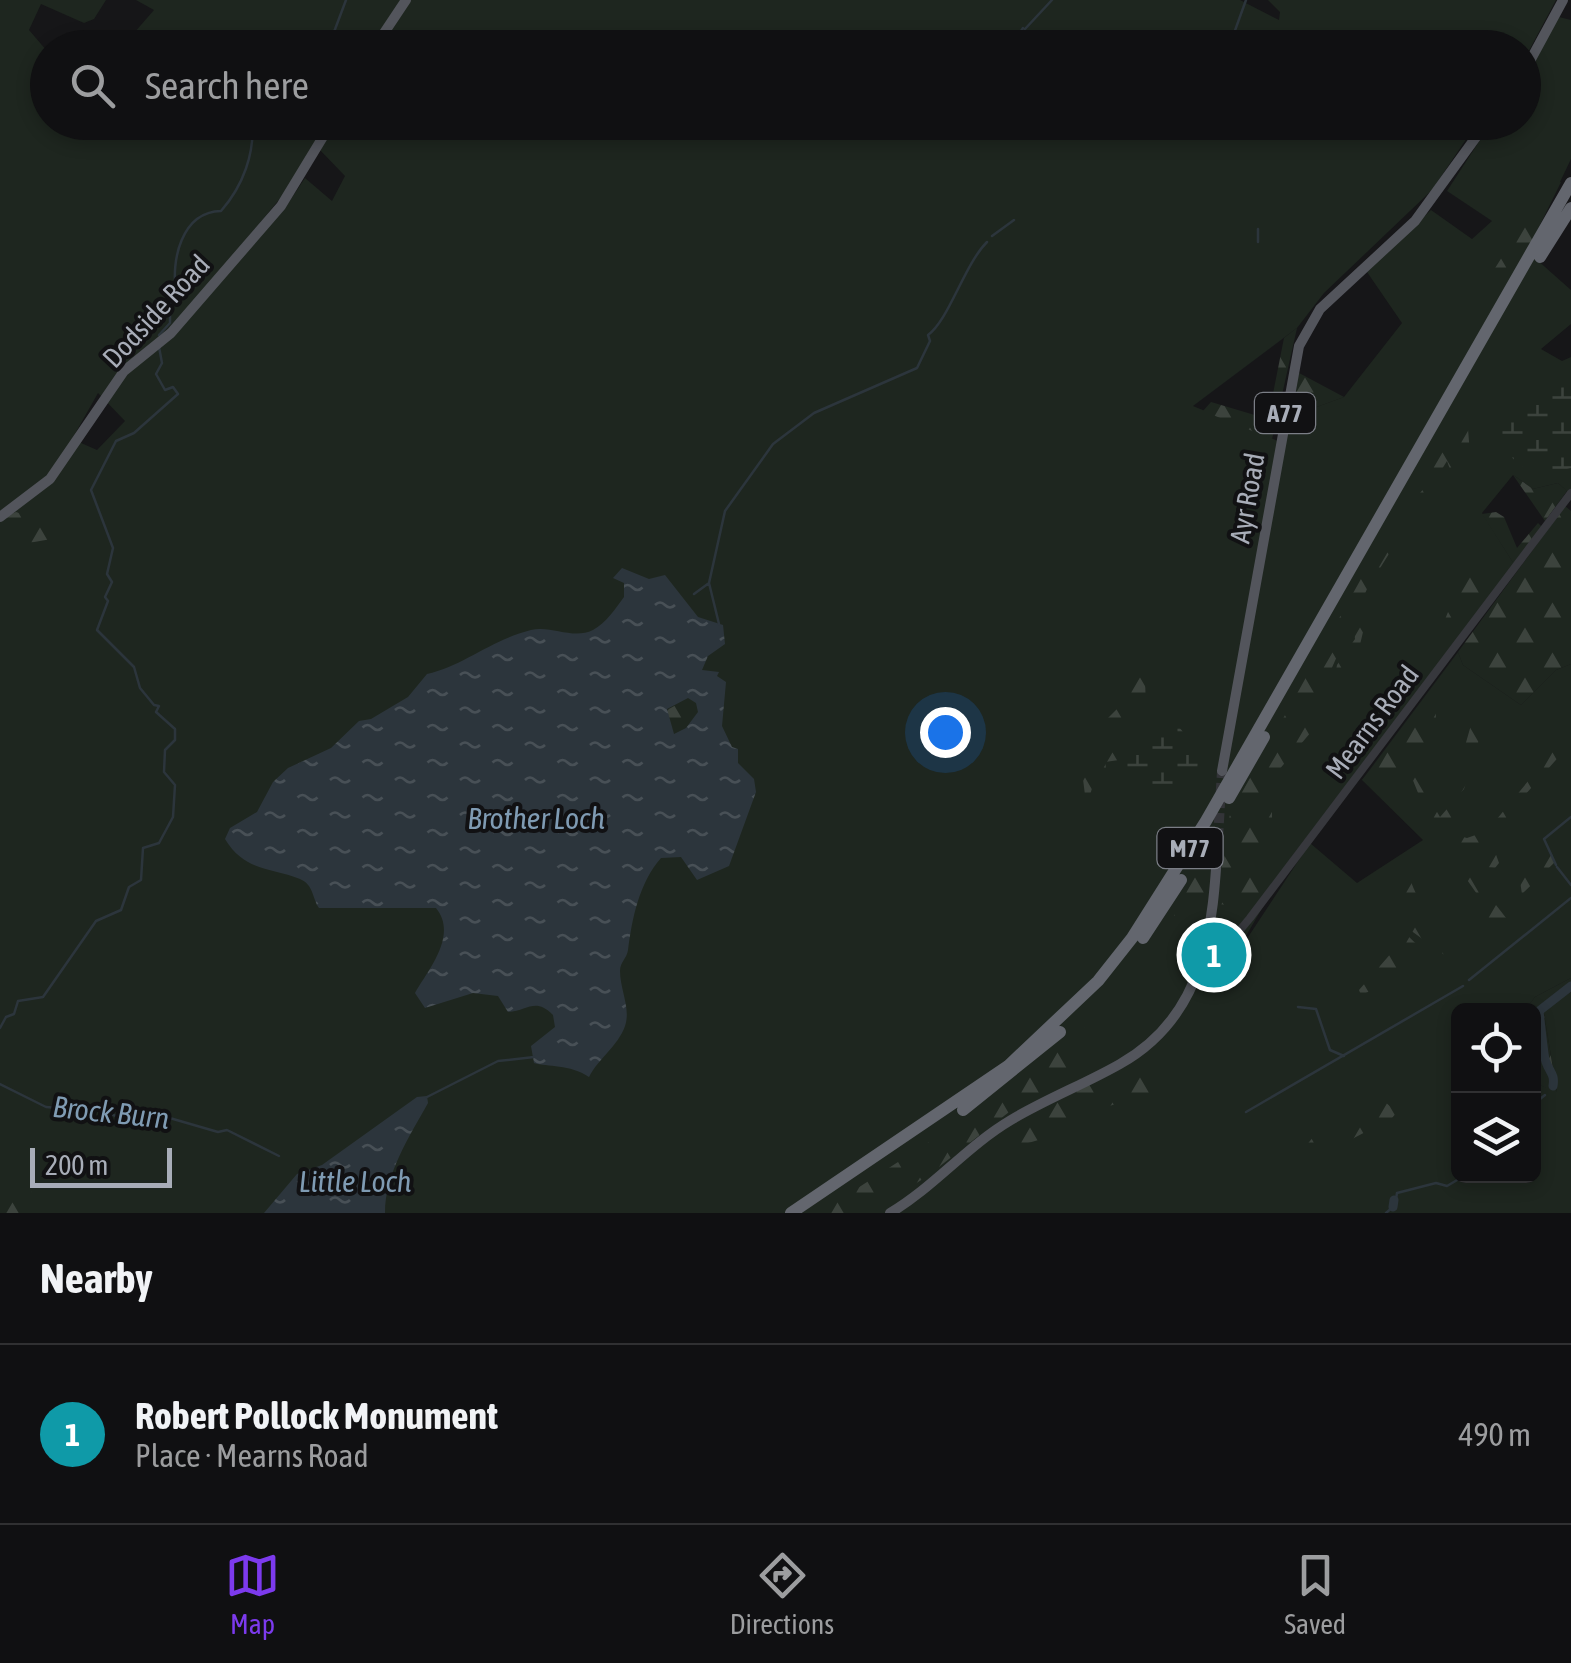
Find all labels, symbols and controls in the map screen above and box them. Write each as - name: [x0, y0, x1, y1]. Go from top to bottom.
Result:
- search box: [30, 30, 1541, 140]
- icon: search: [65, 58, 120, 113]
- text: Search here: [145, 64, 309, 107]
- street label: Dodside Road: [96, 248, 216, 374]
- road number: A77: [1255, 393, 1315, 433]
- street label: Ayr Road: [1223, 451, 1271, 545]
- street label: Mearns Road: [1319, 659, 1425, 785]
- your location: [920, 707, 971, 758]
- water label: Brother Loch: [467, 801, 605, 835]
- road number: M77: [1158, 828, 1222, 868]
- pin: 1: [1182, 918, 1246, 992]
- map controls: [1451, 1003, 1541, 1183]
- button: locate: [1451, 1003, 1541, 1093]
- water label: Brock Burn: [51, 1089, 171, 1135]
- button: layers: [1451, 1093, 1541, 1183]
- scale bar: [30, 1143, 172, 1188]
- text: 200 m: [45, 1149, 108, 1181]
- water label: Little Loch: [299, 1164, 411, 1198]
- text: Nearby: [40, 1254, 153, 1302]
- text: Robert Pollock Monument: [135, 1394, 498, 1437]
- text: 1: [65, 1416, 80, 1453]
- text: 490 m: [1458, 1416, 1531, 1453]
- text: Place · Mearns Road: [135, 1437, 369, 1474]
- tab: Map: [225, 1548, 280, 1640]
- tab: Directions: [730, 1548, 834, 1640]
- tab: Saved: [1284, 1548, 1346, 1640]

